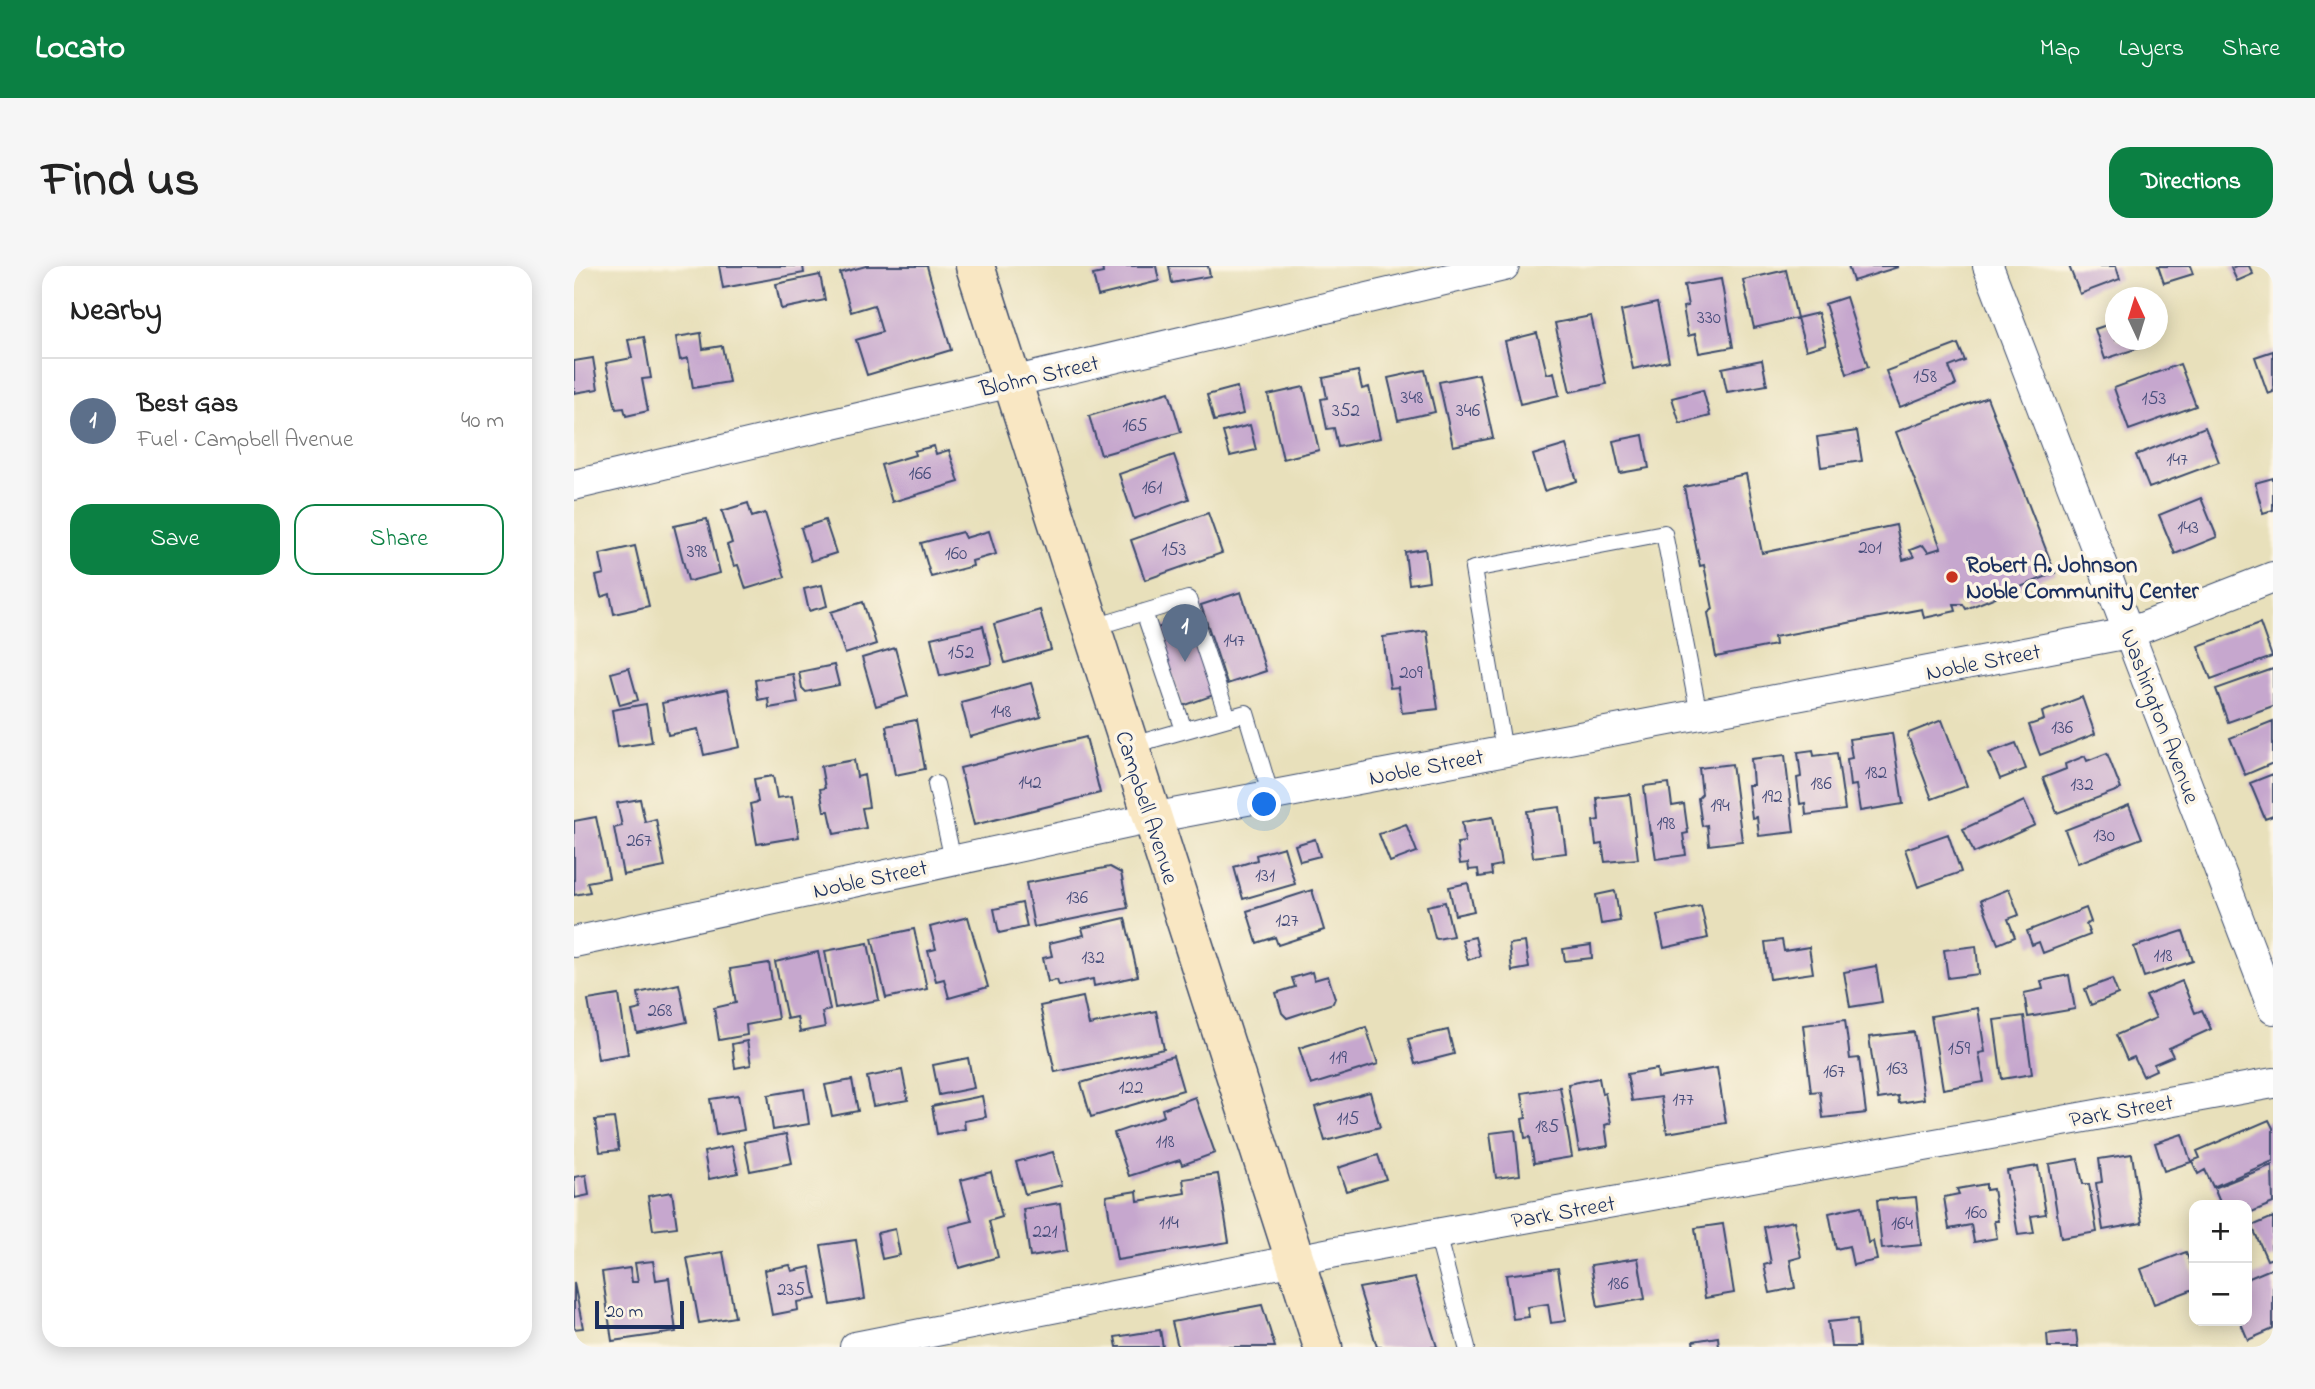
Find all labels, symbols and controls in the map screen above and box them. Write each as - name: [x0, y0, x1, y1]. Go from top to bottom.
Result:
- text: Locato: [35, 25, 125, 73]
- text: Map: [2040, 32, 2080, 67]
- text: Layers: [2118, 32, 2184, 67]
- text: Share: [2222, 32, 2280, 67]
- text: Find us: [42, 146, 199, 218]
- button: Directions: [2109, 147, 2273, 218]
- north arrow: [2105, 287, 2168, 350]
- text: Nearby: [70, 290, 162, 334]
- house number: 330: [1697, 305, 1721, 332]
- street label: Blohm Street: [976, 348, 1103, 407]
- house number: 158: [1913, 364, 1937, 391]
- house number: 348: [1401, 385, 1423, 412]
- text: Best Gas: [137, 386, 238, 424]
- house number: 153: [2142, 386, 2167, 413]
- house number: 352: [1332, 398, 1360, 425]
- house number: 346: [1456, 398, 1480, 425]
- text: 1: [89, 405, 97, 438]
- text: 40 m: [461, 405, 504, 438]
- house number: 165: [1122, 413, 1148, 440]
- text: Fuel · Campbell Avenue: [137, 424, 353, 457]
- house number: 147: [2166, 447, 2188, 474]
- house number: 166: [909, 461, 931, 488]
- house number: 161: [1142, 475, 1162, 502]
- button: Save: [70, 504, 280, 575]
- button: Share: [294, 504, 504, 575]
- house number: 143: [2177, 515, 2199, 542]
- house number: 201: [1858, 535, 1882, 562]
- house number: 153: [1162, 537, 1187, 564]
- house number: 398: [687, 539, 707, 566]
- house number: 160: [945, 541, 967, 568]
- place label: Robert A. Johnson Noble Community Center: [1966, 550, 2200, 611]
- marker: Robert A. Johnson Noble Community Center: [1944, 569, 1960, 585]
- pin: 1: [1162, 604, 1208, 662]
- street label: Washington Avenue: [2109, 625, 2207, 810]
- house number: 147: [1223, 628, 1245, 655]
- street label: Noble Street: [1923, 636, 2044, 691]
- house number: 152: [948, 640, 974, 667]
- house number: 209: [1399, 660, 1423, 687]
- house number: 148: [991, 699, 1012, 726]
- house number: 136: [2051, 715, 2073, 742]
- street label: Campbell Avenue: [1105, 727, 1186, 889]
- street label: Noble Street: [1366, 741, 1487, 796]
- house number: 182: [1865, 760, 1887, 787]
- house number: 142: [1018, 770, 1042, 797]
- house number: 186: [1810, 771, 1832, 798]
- house number: 132: [2070, 772, 2094, 799]
- house number: 192: [1761, 784, 1783, 811]
- your location: [1247, 787, 1281, 821]
- house number: 194: [1710, 793, 1730, 820]
- house number: 198: [1657, 811, 1675, 838]
- house number: 130: [2093, 823, 2115, 850]
- house number: 267: [626, 828, 652, 855]
- street label: Noble Street: [810, 852, 931, 909]
- house number: 131: [1255, 863, 1275, 890]
- house number: 136: [1066, 885, 1088, 912]
- house number: 127: [1275, 908, 1299, 935]
- house number: 118: [2153, 943, 2173, 970]
- house number: 132: [1081, 945, 1105, 972]
- house number: 268: [648, 998, 672, 1025]
- house number: 159: [1948, 1036, 1971, 1063]
- house number: 119: [1329, 1045, 1347, 1072]
- house number: 163: [1886, 1056, 1908, 1083]
- house number: 167: [1823, 1059, 1845, 1086]
- house number: 122: [1119, 1075, 1143, 1102]
- house number: 177: [1672, 1087, 1694, 1114]
- street label: Park Street: [2067, 1087, 2176, 1138]
- house number: 115: [1337, 1106, 1360, 1133]
- house number: 185: [1535, 1114, 1559, 1141]
- house number: 118: [1155, 1129, 1175, 1156]
- street label: Park Street: [1509, 1188, 1618, 1239]
- house number: 160: [1965, 1200, 1987, 1227]
- map controls: [2189, 1200, 2252, 1326]
- button: +: [2189, 1200, 2252, 1263]
- house number: 114: [1159, 1210, 1179, 1237]
- house number: 164: [1891, 1211, 1913, 1238]
- house number: 221: [1033, 1219, 1057, 1246]
- button: −: [2189, 1263, 2252, 1326]
- house number: 186: [1607, 1271, 1629, 1298]
- house number: 235: [777, 1277, 805, 1304]
- scale bar: [595, 1298, 684, 1330]
- text: 20 m: [606, 1299, 643, 1326]

